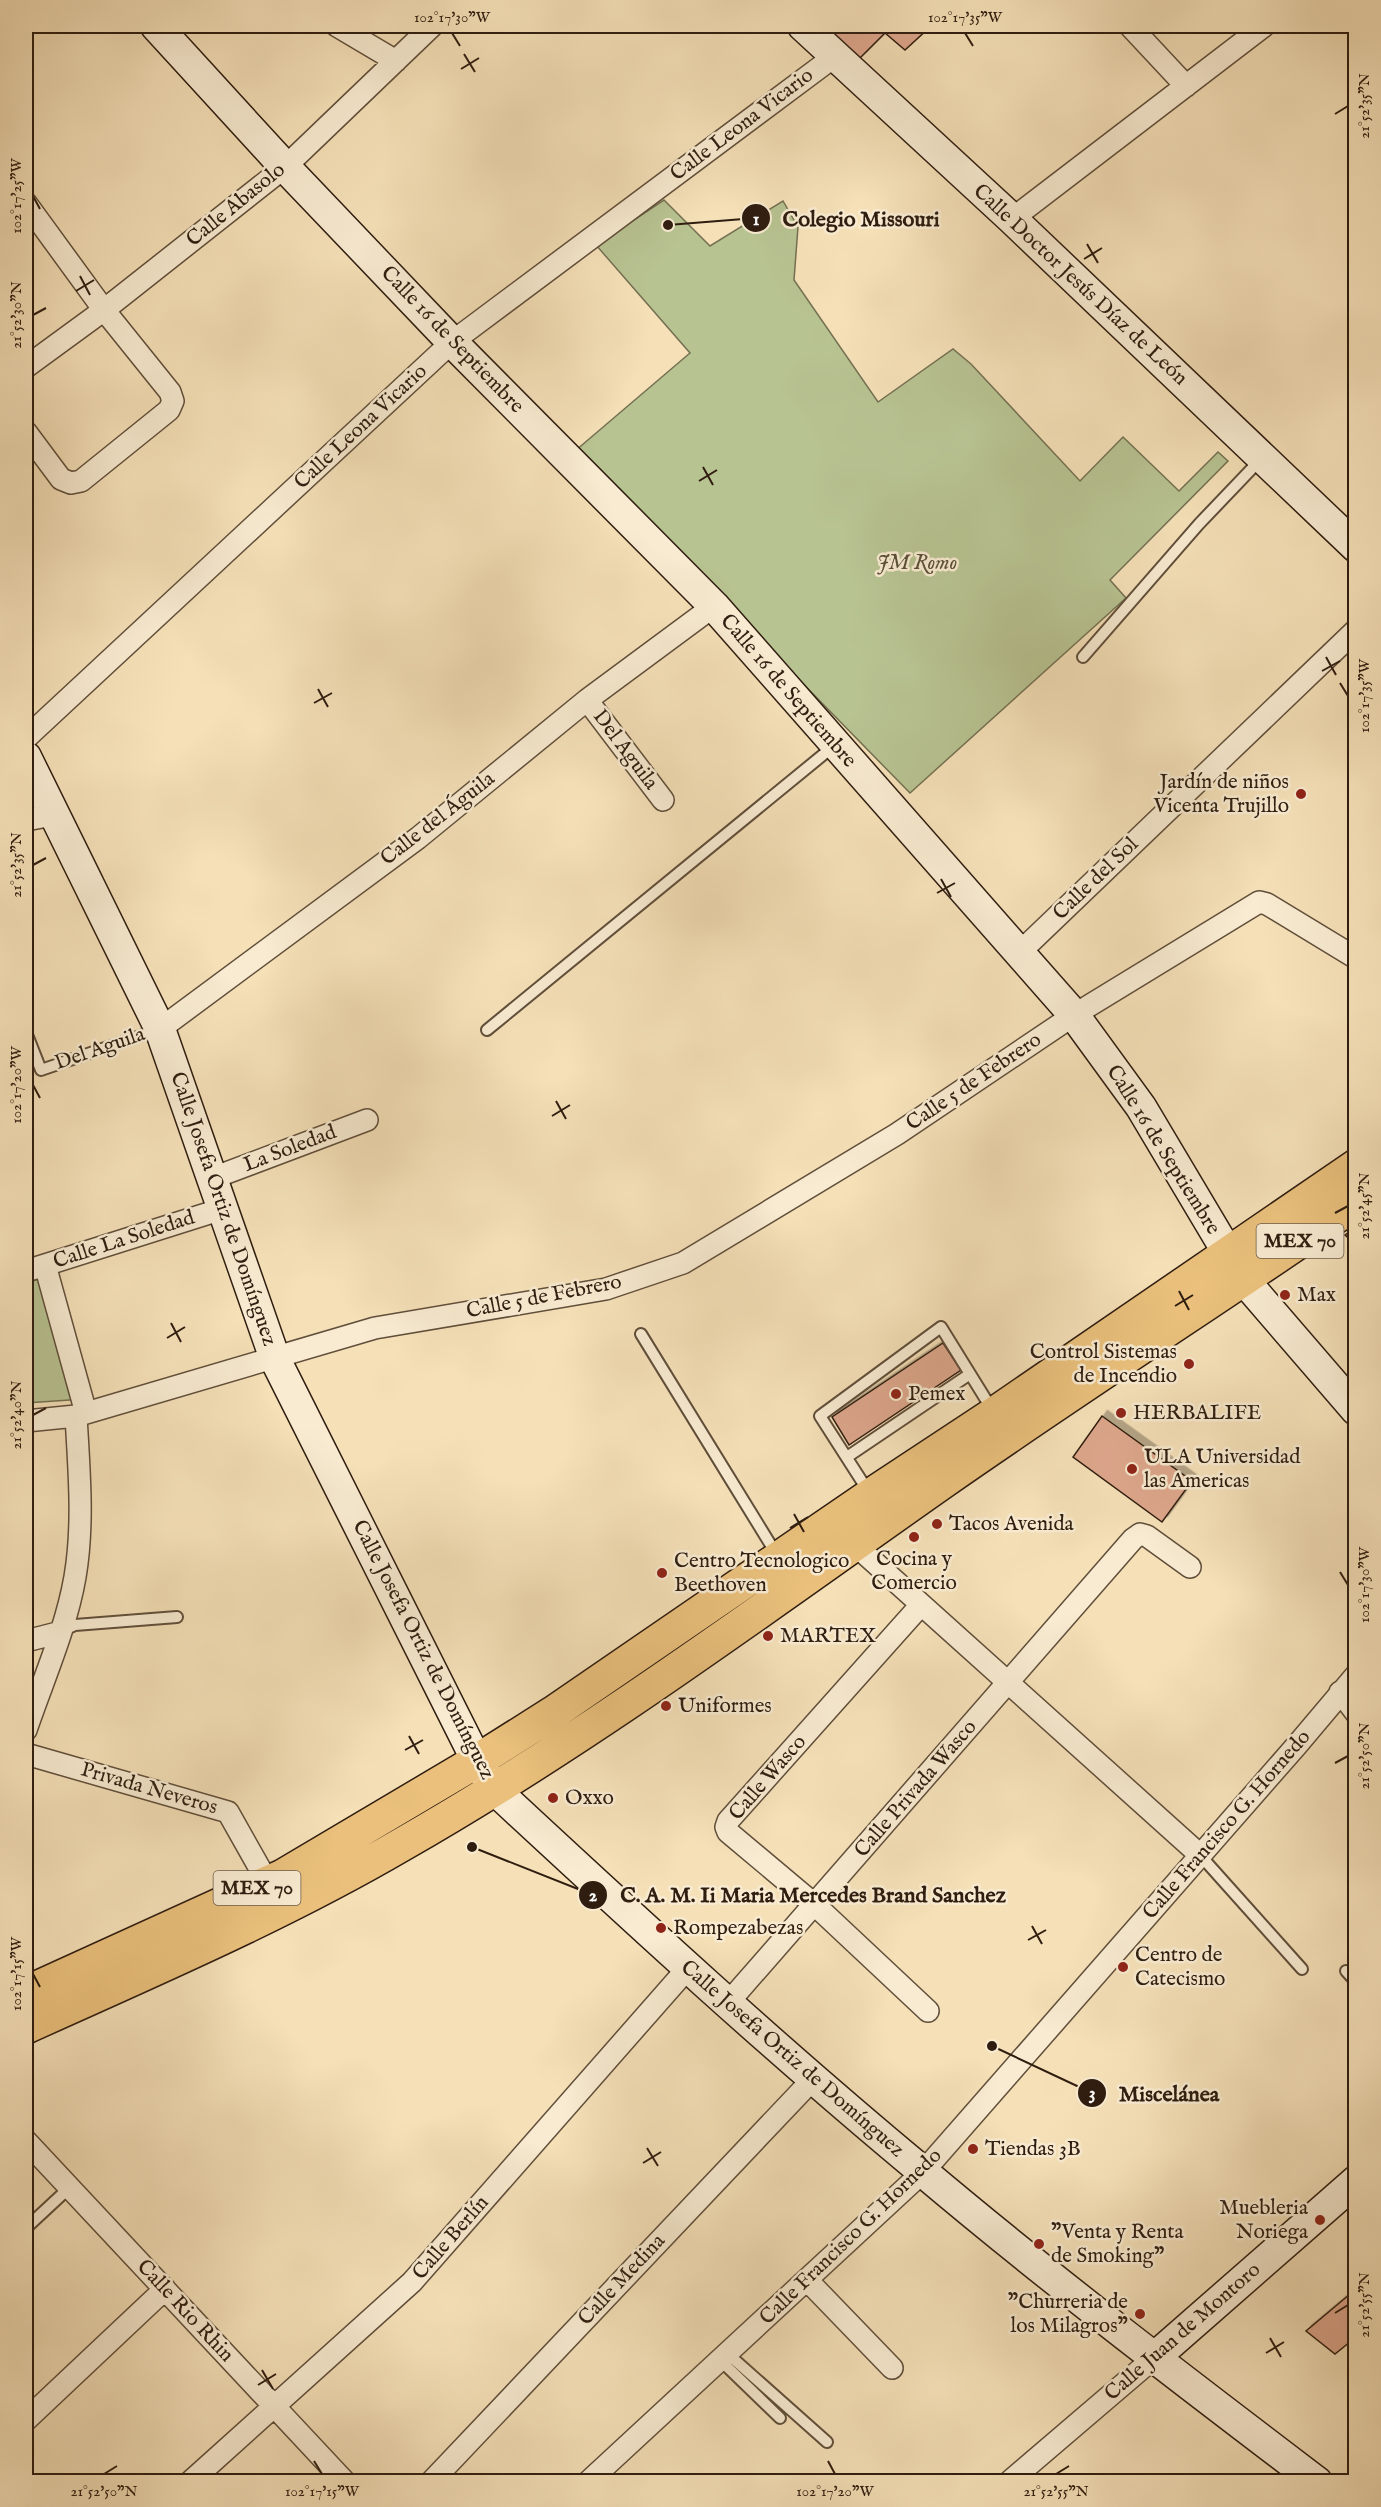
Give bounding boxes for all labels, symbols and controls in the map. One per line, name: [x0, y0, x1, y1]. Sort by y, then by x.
text: 102°17'30"W: [414, 8, 491, 27]
text: 102°17'35"W: [928, 8, 1003, 27]
street label: Calle Leona Vicario: [665, 62, 819, 188]
text: 21°52'35"N: [1355, 73, 1374, 139]
street label: Calle Abasolo: [181, 157, 291, 253]
text: 102°17'25"W: [7, 158, 26, 234]
street label: Calle Doctor Jesús Díaz de León: [967, 178, 1193, 392]
callout: Colegio Missouri: [741, 198, 952, 238]
text: Colegio Missouri: [782, 206, 940, 234]
text: 1: [753, 209, 760, 232]
street label: Calle 16 de Septiembre: [374, 260, 530, 420]
text: 21°52'30"N: [7, 281, 26, 349]
street label: Calle Leona Vicario: [289, 358, 433, 496]
park label: JM Romo: [877, 550, 957, 577]
street label: Calle 16 de Septiembre: [714, 608, 862, 774]
text: 102°17'35"W: [1355, 658, 1374, 733]
street label: Del Aguila: [586, 704, 665, 796]
street label: Calle del Águila: [375, 765, 501, 872]
place label: Jardín de niños Vicenta Trujillo: [1152, 769, 1289, 820]
marker: Jardín de niños Vicenta Trujillo: [1294, 787, 1308, 801]
street label: Calle del Sol: [1048, 831, 1145, 926]
text: 21°52'35"N: [7, 832, 26, 898]
street label: Del Aguila: [51, 1021, 150, 1077]
street label: Calle 5 de Febrero: [901, 1027, 1047, 1137]
text: 102°17'20"W: [7, 1046, 26, 1124]
street label: Calle 16 de Septiembre: [1100, 1060, 1226, 1240]
street label: Calle Josefa Ortiz de Domínguez: [163, 1069, 283, 1350]
street label: La Soledad: [240, 1119, 341, 1179]
text: 21°52'45"N: [1355, 1172, 1374, 1240]
street label: Calle La Soledad: [50, 1204, 199, 1276]
road number: MEX 70: [1256, 1224, 1344, 1258]
street label: Calle 5 de Febrero: [464, 1269, 624, 1325]
place label: Max: [1297, 1282, 1336, 1309]
marker: Max: [1278, 1288, 1292, 1302]
place label: Control Sistemas de Incendio: [1030, 1339, 1177, 1390]
marker: Control Sistemas de Incendio: [1182, 1357, 1196, 1371]
text: 21°52'40"N: [7, 1380, 26, 1450]
place label: Pemex: [908, 1381, 966, 1408]
marker: Pemex: [889, 1387, 903, 1401]
place label: HERBALIFE: [1133, 1400, 1261, 1427]
marker: HERBALIFE: [1114, 1406, 1128, 1420]
place label: ULA Universidad las Americas: [1144, 1444, 1301, 1495]
marker: ULA Universidad las Americas: [1125, 1462, 1139, 1476]
place label: Tacos Avenida: [949, 1511, 1075, 1538]
street label: Calle Josefa Ortiz de Domínguez: [346, 1516, 500, 1785]
marker: Tacos Avenida: [930, 1517, 944, 1531]
marker: Cocina y Comercio: [907, 1530, 921, 1544]
place label: Cocina y Comercio: [871, 1546, 957, 1597]
text: 102°17'30"W: [1355, 1546, 1374, 1623]
place label: Centro Tecnologico Beethoven: [674, 1548, 849, 1599]
marker: Centro Tecnologico Beethoven: [655, 1566, 669, 1580]
place label: MARTEX: [780, 1623, 876, 1650]
marker: MARTEX: [761, 1629, 775, 1643]
place label: Uniformes: [678, 1693, 772, 1720]
marker: Uniformes: [659, 1699, 673, 1713]
street label: Calle Privada Wasco: [849, 1715, 983, 1863]
text: 21°52'50"N: [1355, 1722, 1374, 1790]
street label: Calle Francisco G. Hornedo: [1137, 1724, 1317, 1926]
street label: Calle Wasco: [723, 1729, 813, 1827]
street label: Privada Neveros: [77, 1757, 221, 1821]
place label: Oxxo: [565, 1785, 614, 1812]
marker: Oxxo: [546, 1791, 560, 1805]
road number: MEX 70: [214, 1871, 300, 1905]
callout: C. A. M. Ii Maria Mercedes Brand Sanchez: [578, 1875, 1017, 1915]
text: C. A. M. Ii Maria Mercedes Brand Sanchez: [620, 1882, 1007, 1910]
text: 2: [589, 1885, 598, 1908]
place label: Rompezabezas: [673, 1915, 803, 1942]
marker: Rompezabezas: [654, 1921, 668, 1935]
text: 102°17'15"W: [7, 1936, 26, 2011]
place label: Centro de Catecismo: [1135, 1942, 1225, 1993]
street label: Calle Josefa Ortiz de Domínguez: [675, 1954, 910, 2164]
marker: Centro de Catecismo: [1116, 1960, 1130, 1974]
callout: Miscelánea: [1077, 2073, 1231, 2113]
text: Miscelánea: [1119, 2081, 1220, 2109]
text: 3: [1089, 2083, 1095, 2106]
place label: Tiendas 3B: [985, 2136, 1081, 2163]
marker: Tiendas 3B: [966, 2142, 980, 2156]
street label: Calle Francisco G. Hornedo: [754, 2143, 948, 2331]
street label: Calle Berlín: [407, 2190, 495, 2286]
place label: Muebleria Noriega: [1219, 2195, 1309, 2246]
marker: Muebleria Noriega: [1313, 2213, 1327, 2227]
place label: "Venta y Renta de Smoking": [1051, 2219, 1185, 2270]
street label: Calle Medina: [573, 2228, 672, 2332]
marker: "Venta y Renta de Smoking": [1032, 2237, 1046, 2251]
street label: Calle Rio Rhin: [131, 2254, 239, 2368]
street label: Calle Juan de Montoro: [1099, 2257, 1267, 2407]
text: 21°52'55"N: [1355, 2272, 1374, 2338]
place label: "Churreria de los Milagros": [1008, 2289, 1128, 2340]
marker: "Churreria de los Milagros": [1133, 2307, 1147, 2321]
text: 21°52'50"N: [70, 2482, 138, 2501]
text: 102°17'15"W: [285, 2482, 360, 2501]
text: 102°17'20"W: [796, 2482, 874, 2501]
text: 21°52'55"N: [1023, 2482, 1089, 2501]

